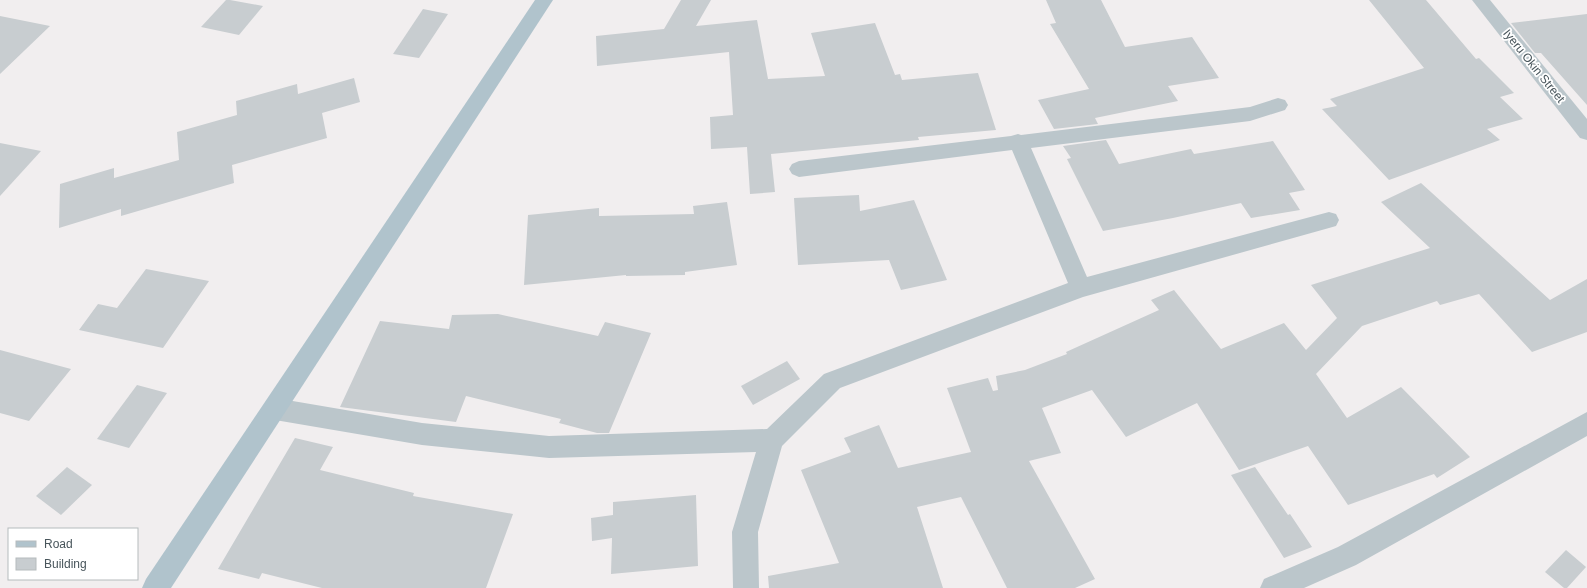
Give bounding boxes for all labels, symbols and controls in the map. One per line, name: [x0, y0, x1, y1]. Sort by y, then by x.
street label: Iyeru Okin Street: [1500, 27, 1568, 106]
legend: [8, 528, 138, 580]
text: Road: [44, 537, 73, 551]
text: Building: [44, 557, 87, 571]

